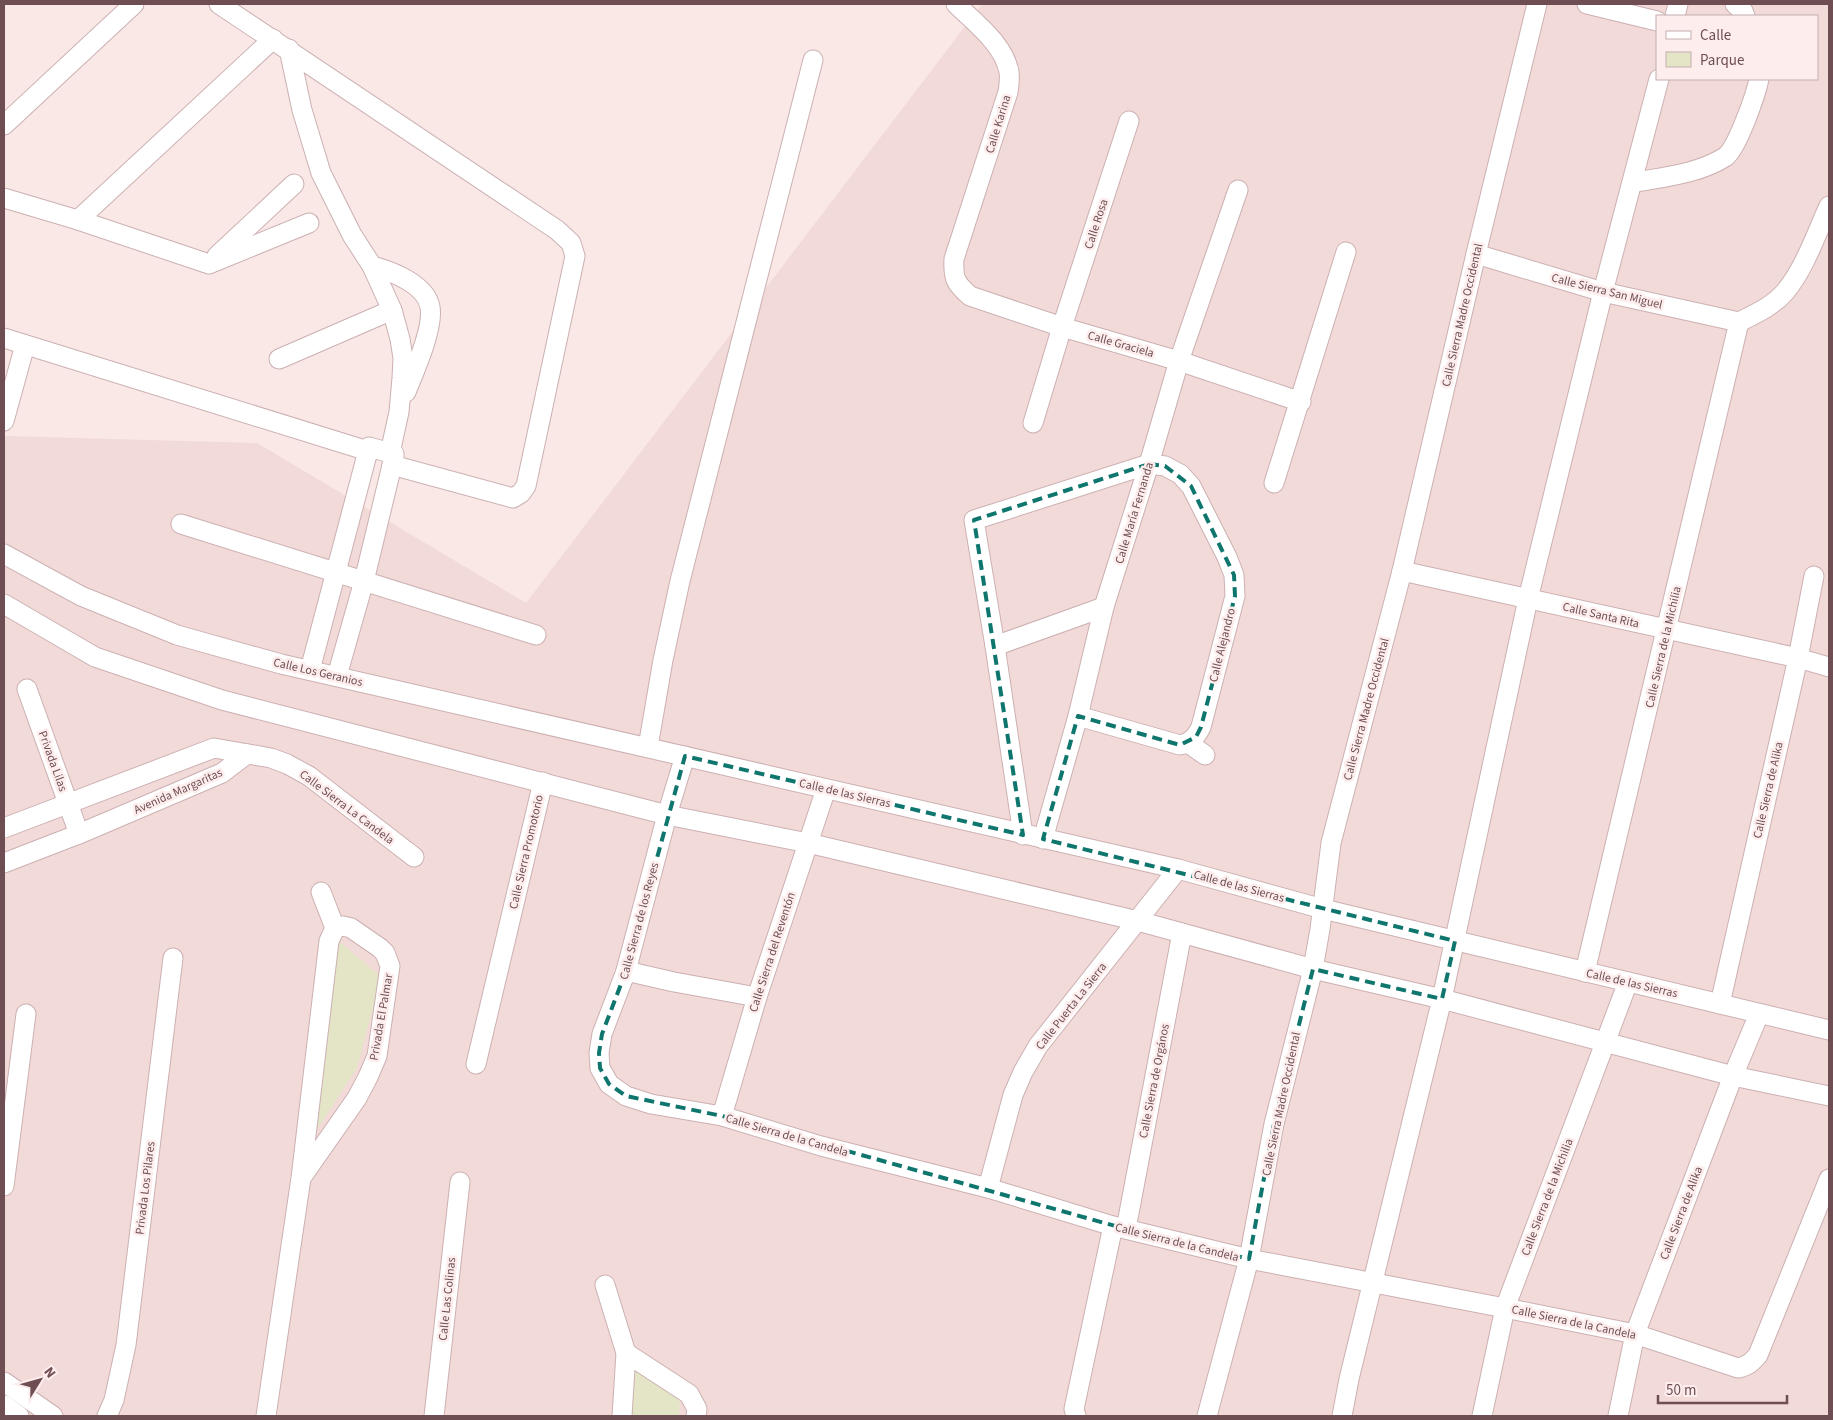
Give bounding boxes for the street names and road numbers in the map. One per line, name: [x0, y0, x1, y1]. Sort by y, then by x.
street label: Calle Karina: [982, 93, 1015, 155]
street label: Calle Rosa: [1080, 197, 1113, 251]
street label: Calle Sierra Madre Occidental: [1438, 242, 1487, 388]
street label: Calle Sierra San Miguel: [1550, 269, 1664, 314]
street label: Calle Graciela: [1086, 327, 1156, 362]
street label: Calle María Fernanda: [1111, 460, 1158, 566]
street label: Calle Sierra de la Michilia: [1641, 585, 1686, 710]
street label: Calle Santa Rita: [1561, 598, 1641, 633]
street label: Calle Alejandro: [1205, 606, 1240, 684]
street label: Calle Sierra Madre Occidental: [1339, 636, 1394, 782]
street label: Calle Los Geranios: [272, 654, 364, 691]
street label: Privada Lilas: [34, 728, 71, 794]
street label: Calle Sierra de Alika: [1749, 740, 1788, 840]
street label: Avenida Margaritas: [131, 764, 225, 819]
street label: Calle Sierra La Candela: [296, 766, 398, 849]
street label: Calle de las Sierras: [797, 775, 892, 812]
street label: Calle Sierra Promotorio: [505, 793, 548, 911]
street label: Calle Sierra de los Reyes: [616, 861, 663, 981]
street label: Calle de las Sierras: [1192, 866, 1286, 907]
street label: Calle Sierra del Reventón: [745, 890, 800, 1014]
street label: Calle Puerta La Sierra: [1032, 959, 1111, 1054]
street label: Calle de las Sierras: [1584, 965, 1679, 1002]
street label: Privada El Palmar: [366, 972, 398, 1062]
street label: Calle Sierra de Orgános: [1135, 1022, 1174, 1140]
street label: Calle Sierra Madre Occidental: [1258, 1031, 1305, 1178]
street label: Calle Sierra de la Candela: [724, 1110, 850, 1161]
street label: Calle Sierra de la Michilia: [1517, 1136, 1578, 1258]
street label: Privada Los Pilares: [131, 1140, 160, 1236]
street label: Calle Sierra de Alika: [1656, 1164, 1707, 1262]
street label: Calle Sierra de la Candela: [1113, 1219, 1240, 1266]
street label: Calle Las Colinas: [435, 1257, 460, 1342]
street label: Calle Sierra de la Candela: [1510, 1301, 1638, 1344]

